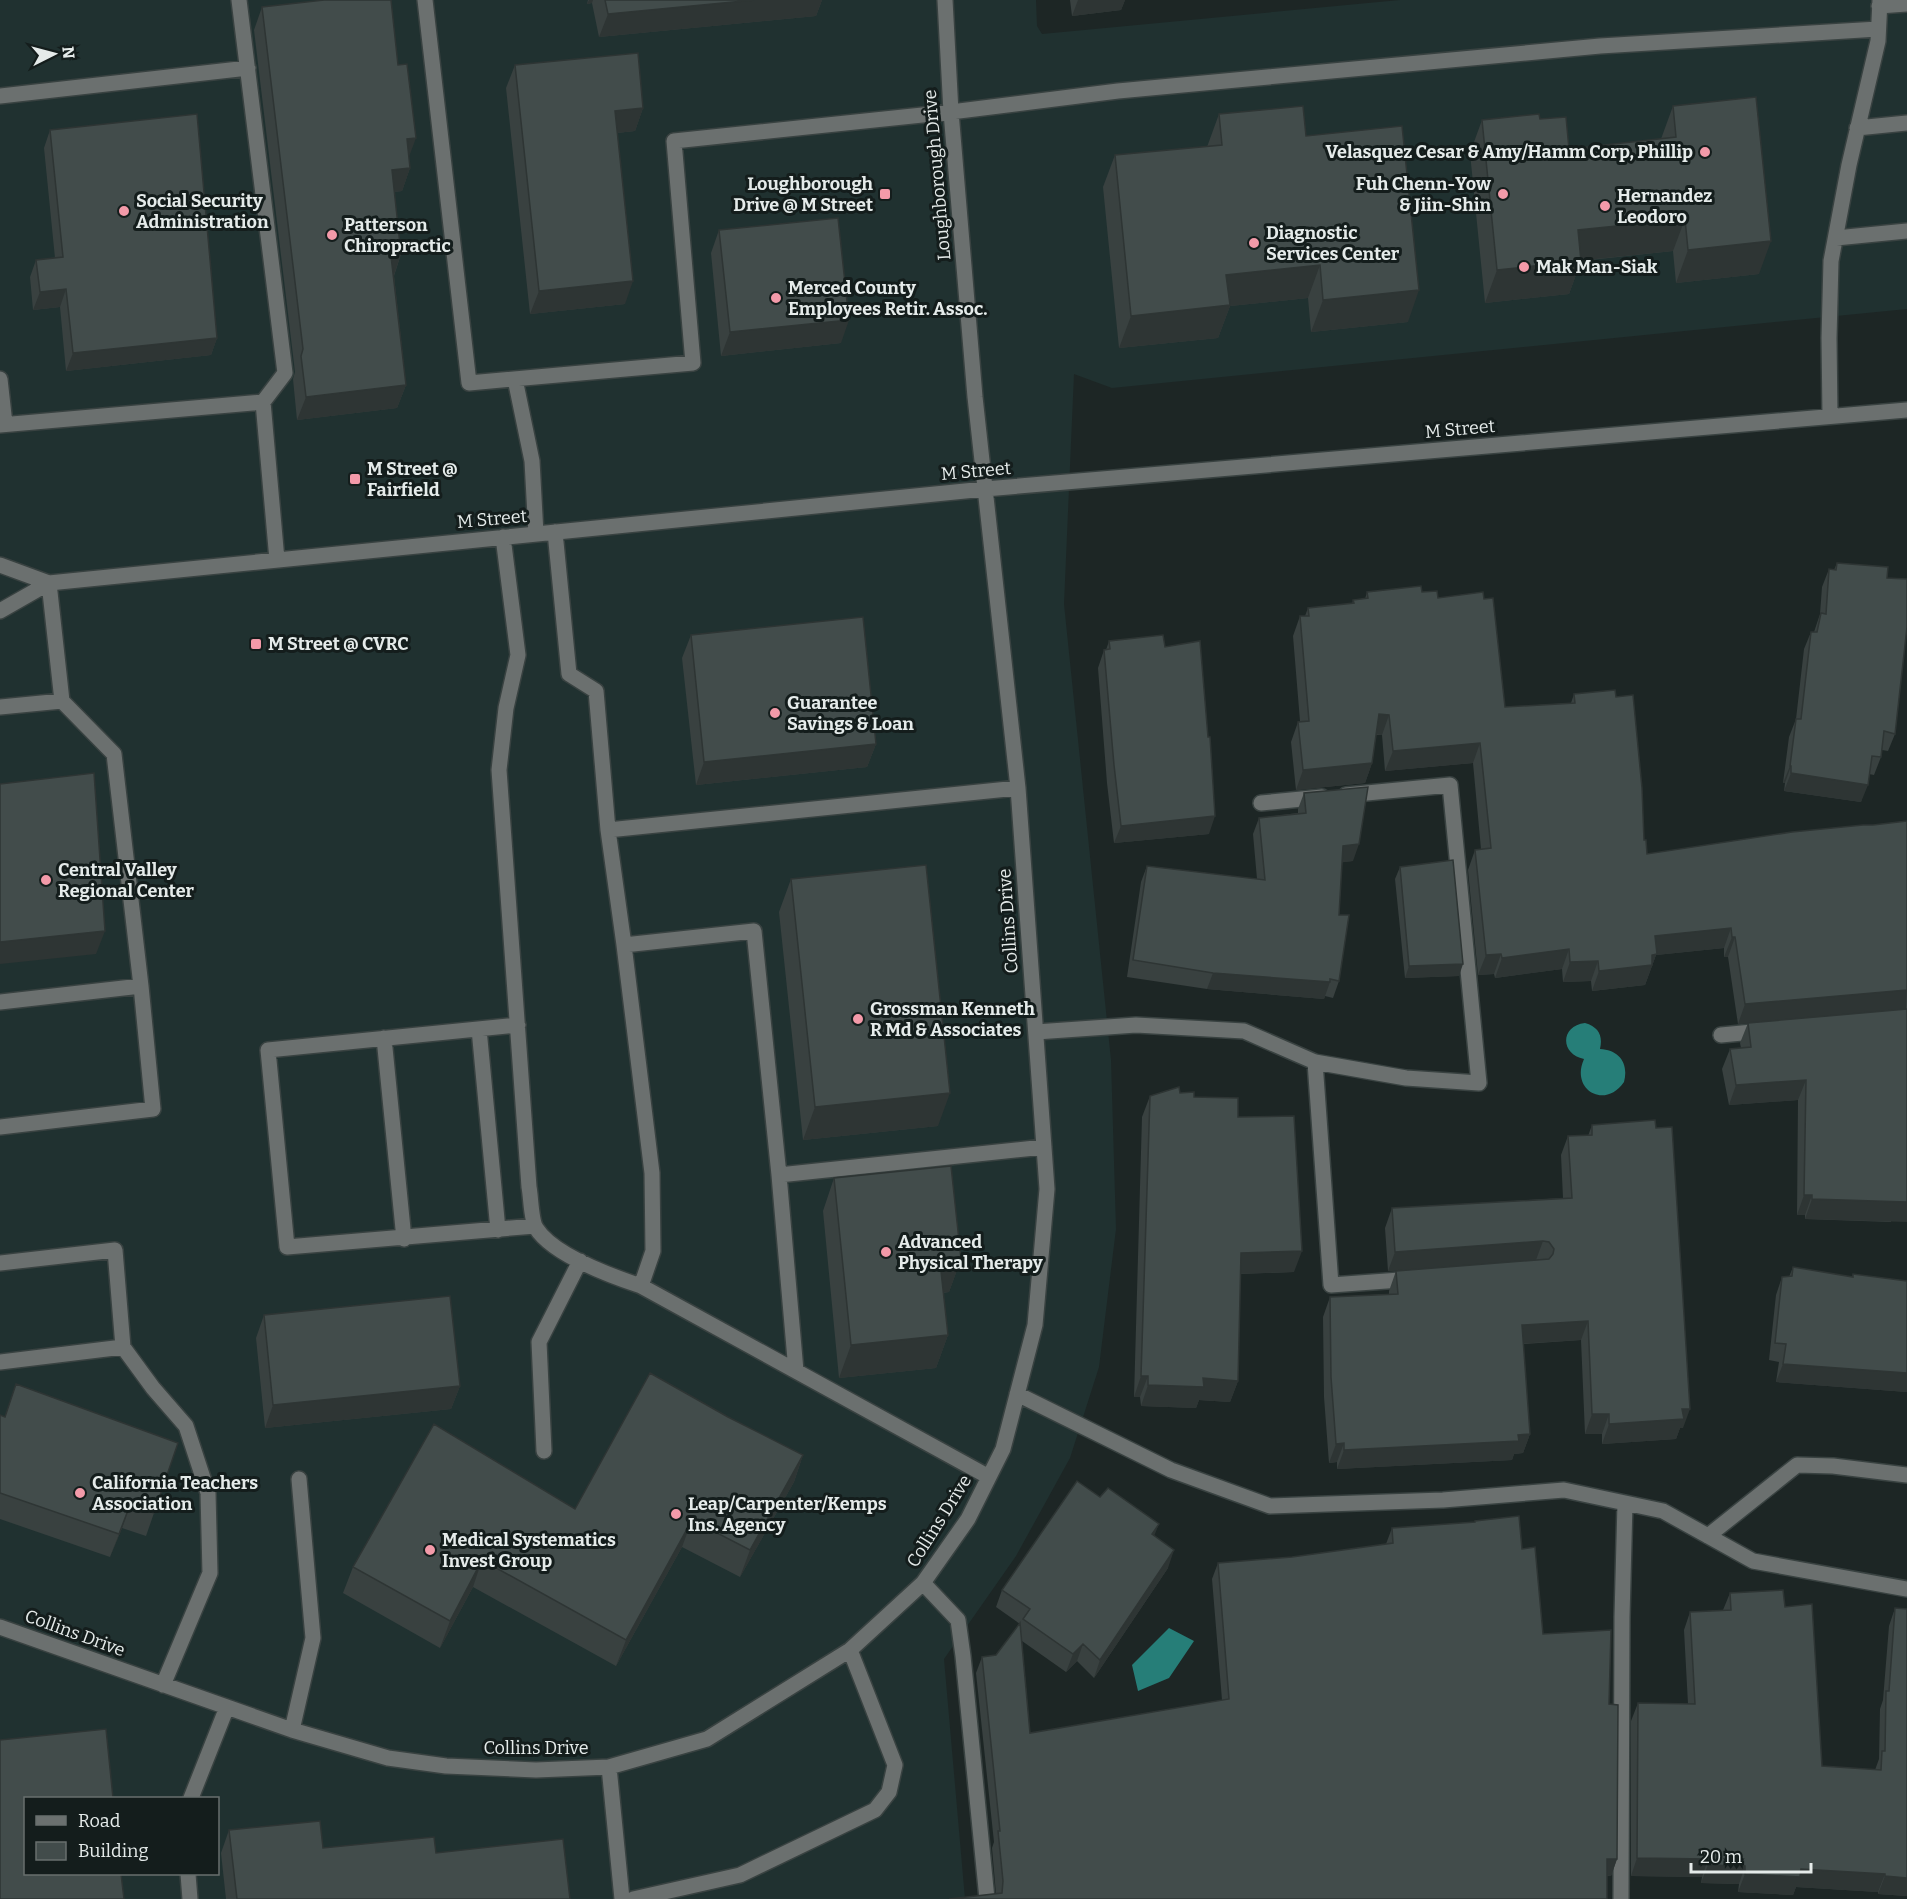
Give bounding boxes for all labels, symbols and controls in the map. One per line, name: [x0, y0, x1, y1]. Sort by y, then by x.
north arrow: [24, 24, 84, 84]
text: N: [58, 45, 79, 60]
street label: Loughborough Drive: [919, 89, 955, 261]
place label: Velasquez Cesar & Amy/Hamm Corp, Phillip: [1326, 141, 1693, 163]
marker: Velasquez Cesar & Amy/Hamm Corp, Phillip: [1698, 145, 1712, 159]
place label: Loughborough Drive @ M Street: [733, 173, 874, 216]
place label: Fuh Chenn-Yow & Jiin-Shin: [1356, 173, 1492, 216]
place label: Hernandez Leodoro: [1617, 185, 1712, 228]
marker: Loughborough Drive @ M Street: [878, 187, 892, 201]
marker: Fuh Chenn-Yow & Jiin-Shin: [1496, 187, 1510, 201]
place label: Social Security Administration: [136, 190, 269, 233]
marker: Hernandez Leodoro: [1598, 199, 1612, 213]
marker: Social Security Administration: [117, 204, 131, 218]
place label: Patterson Chiropractic: [344, 214, 451, 257]
place label: Diagnostic Services Center: [1266, 222, 1400, 265]
marker: Patterson Chiropractic: [325, 228, 339, 242]
marker: Diagnostic Services Center: [1247, 236, 1261, 250]
place label: Mak Man-Siak: [1536, 256, 1658, 278]
marker: Mak Man-Siak: [1517, 260, 1531, 274]
place label: Merced County Employees Retir. Assoc.: [788, 277, 987, 320]
marker: Merced County Employees Retir. Assoc.: [769, 291, 783, 305]
street label: M Street: [1424, 415, 1497, 443]
street label: M Street: [940, 457, 1013, 485]
place label: M Street @ Fairfield: [367, 458, 458, 501]
marker: M Street @ Fairfield: [348, 472, 362, 486]
street label: M Street: [456, 505, 529, 533]
place label: M Street @ CVRC: [268, 633, 409, 655]
marker: M Street @ CVRC: [249, 637, 263, 651]
place label: Guarantee Savings & Loan: [787, 692, 914, 735]
marker: Guarantee Savings & Loan: [768, 706, 782, 720]
place label: Central Valley Regional Center: [58, 859, 195, 902]
street label: Collins Drive: [993, 868, 1023, 974]
marker: Central Valley Regional Center: [39, 873, 53, 887]
place label: Grossman Kenneth R Md & Associates: [870, 998, 1036, 1041]
marker: Grossman Kenneth R Md & Associates: [851, 1012, 865, 1026]
place label: Advanced Physical Therapy: [898, 1231, 1044, 1274]
marker: Advanced Physical Therapy: [879, 1245, 893, 1259]
street label: Collins Drive: [902, 1471, 976, 1571]
place label: California Teachers Association: [92, 1472, 258, 1515]
marker: California Teachers Association: [73, 1486, 87, 1500]
place label: Leap/Carpenter/Kemps Ins. Agency: [688, 1493, 887, 1536]
marker: Leap/Carpenter/Kemps Ins. Agency: [669, 1507, 683, 1521]
place label: Medical Systematics Invest Group: [442, 1529, 616, 1572]
marker: Medical Systematics Invest Group: [423, 1543, 437, 1557]
street label: Collins Drive: [22, 1605, 128, 1661]
street label: Collins Drive: [483, 1737, 589, 1759]
legend: [24, 1797, 219, 1875]
text: Road: [78, 1810, 121, 1832]
scale bar: [1691, 1836, 1811, 1874]
text: Building: [78, 1840, 149, 1862]
text: 20 m: [1700, 1846, 1742, 1868]

